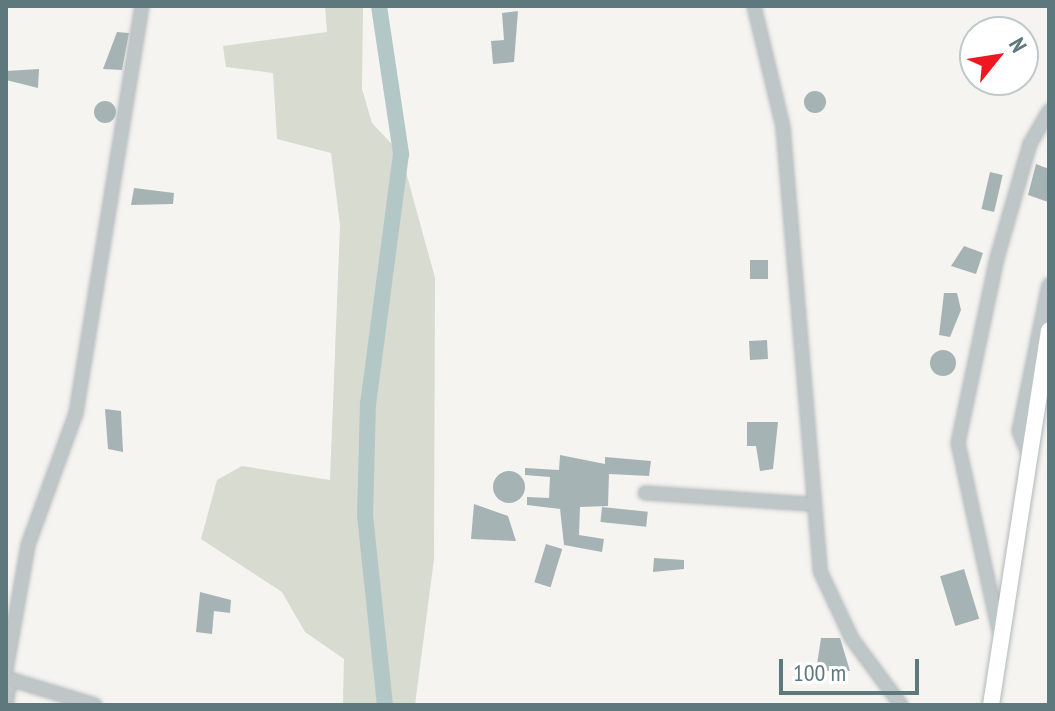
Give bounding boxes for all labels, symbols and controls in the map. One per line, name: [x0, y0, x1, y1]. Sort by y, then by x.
north arrow: [959, 16, 1039, 96]
text: N: [1003, 33, 1033, 57]
scale bar: [783, 643, 923, 693]
text: 100 m: [793, 657, 846, 688]

